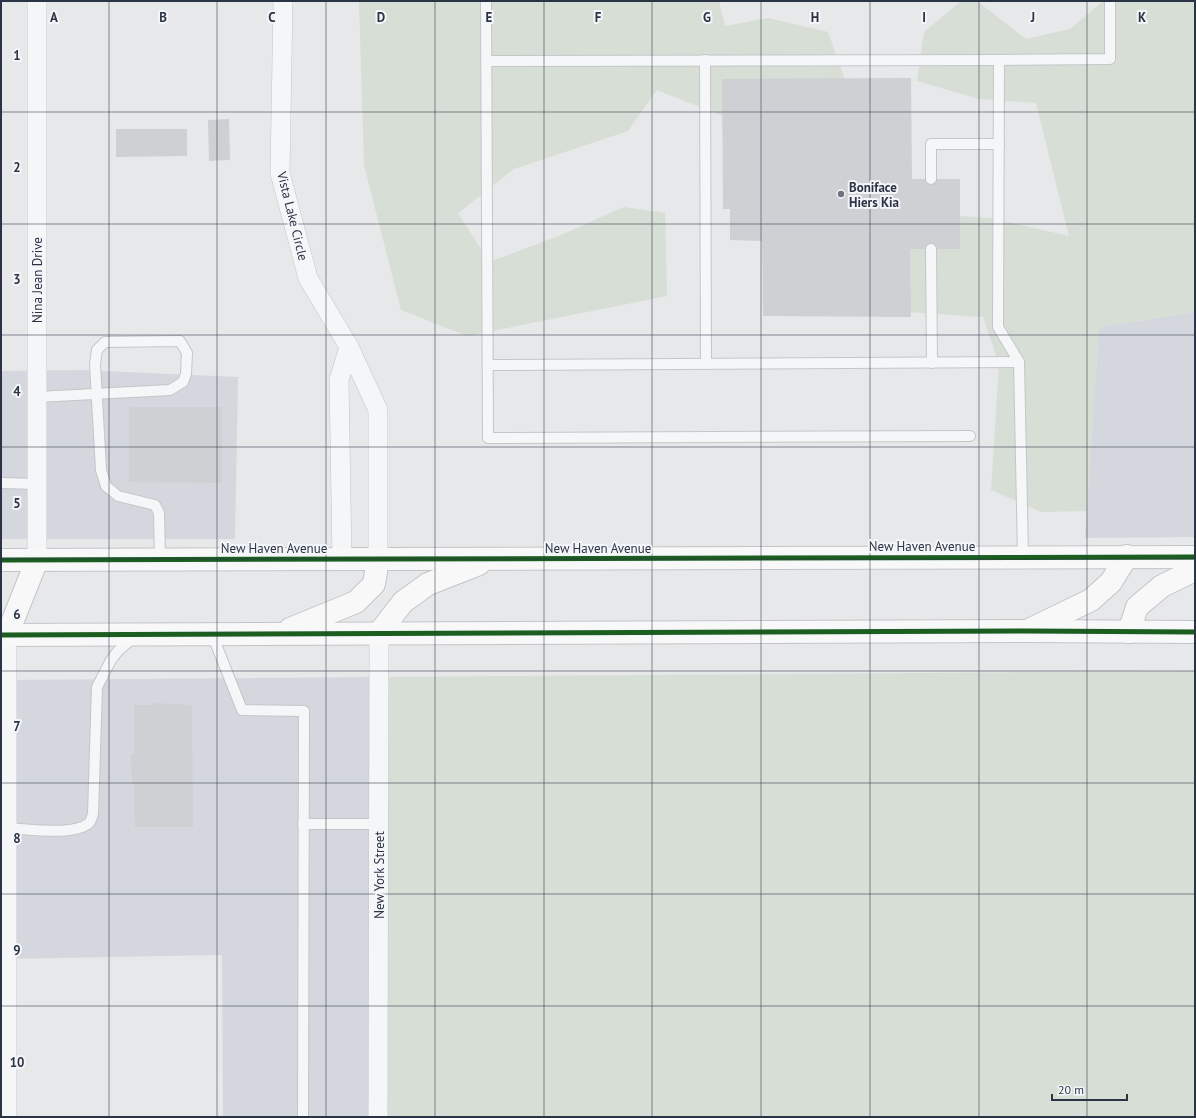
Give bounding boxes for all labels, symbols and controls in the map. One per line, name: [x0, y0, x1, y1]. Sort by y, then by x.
text: A: [50, 9, 58, 26]
text: B: [159, 9, 167, 26]
text: C: [268, 9, 276, 26]
text: D: [377, 9, 385, 26]
text: E: [486, 9, 493, 26]
text: F: [595, 9, 602, 26]
text: G: [703, 9, 711, 26]
text: H: [811, 9, 819, 26]
text: I: [922, 9, 926, 26]
text: J: [1030, 9, 1035, 26]
text: K: [1138, 9, 1146, 26]
text: 1: [13, 47, 21, 64]
text: 2: [13, 159, 21, 176]
street label: Vista Lake Circle: [273, 169, 312, 262]
place label: Boniface Hiers Kia: [849, 179, 899, 211]
marker: Boniface Hiers Kia: [836, 189, 846, 199]
street label: Nina Jean Drive: [29, 237, 46, 323]
text: 3: [13, 271, 21, 288]
text: 4: [13, 383, 21, 400]
text: 5: [13, 495, 21, 512]
street label: New Haven Avenue: [869, 538, 975, 555]
street label: New Haven Avenue: [221, 540, 327, 557]
street label: New Haven Avenue: [545, 540, 651, 557]
text: 6: [13, 606, 21, 623]
text: 7: [13, 718, 21, 735]
text: 8: [13, 830, 21, 847]
street label: New York Street: [371, 831, 388, 919]
text: 9: [13, 942, 21, 959]
text: 10: [10, 1054, 24, 1071]
scale bar: [1052, 1076, 1127, 1102]
text: 20 m: [1058, 1082, 1084, 1097]

